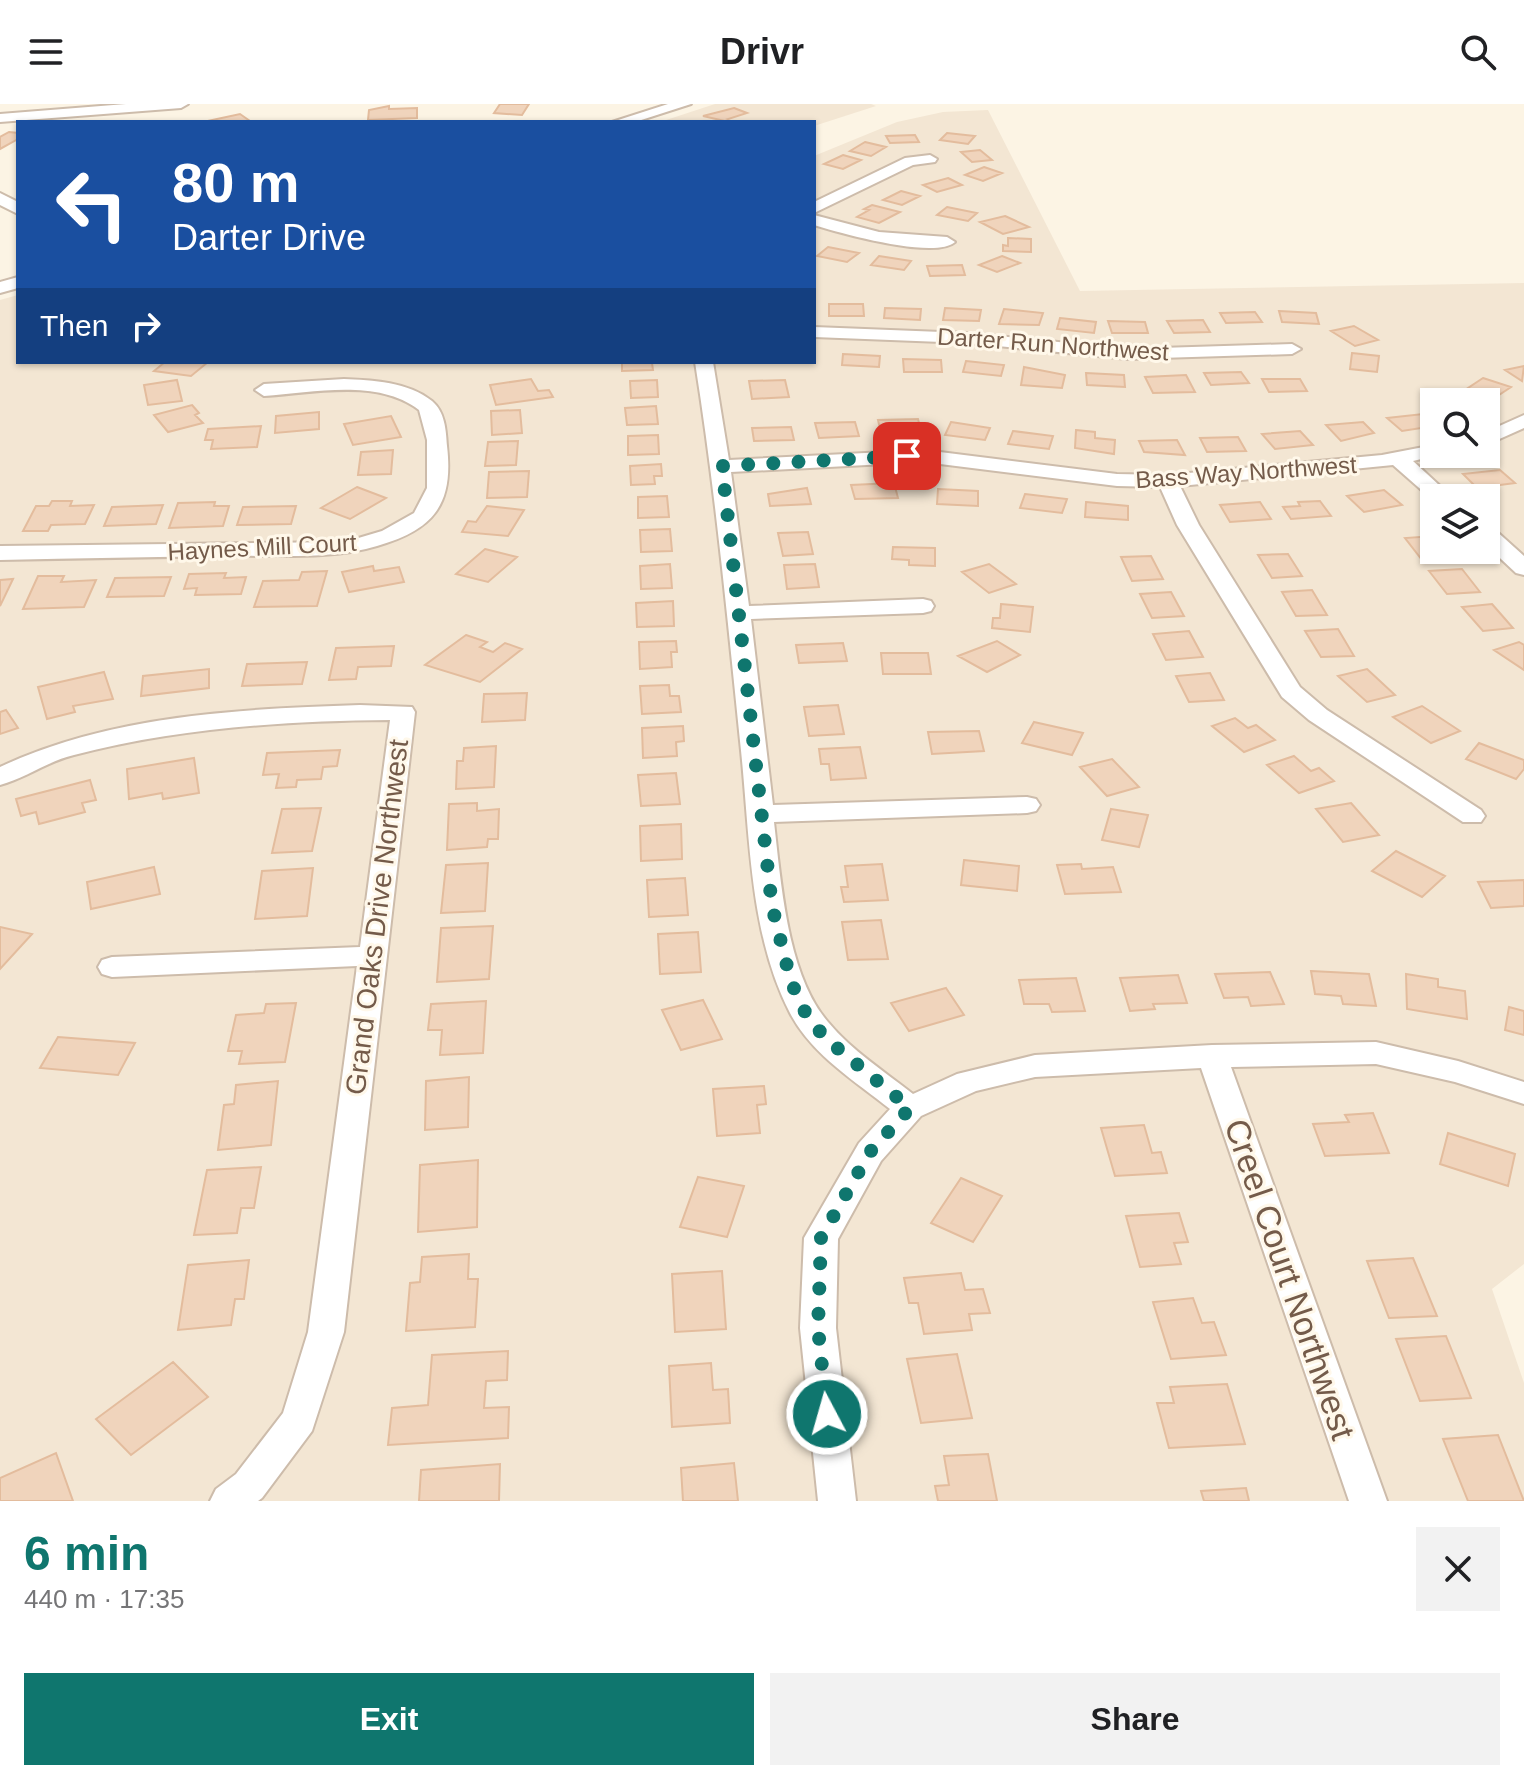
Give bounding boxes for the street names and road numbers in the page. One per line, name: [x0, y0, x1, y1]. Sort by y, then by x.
street label: Darter Run Northwest: [936, 322, 1170, 366]
street label: Bass Way Northwest: [1134, 451, 1358, 493]
street label: Haynes Mill Court: [167, 529, 358, 565]
street label: Grand Oaks Drive Northwest: [340, 737, 414, 1097]
street label: Creel Court Northwest: [1217, 1114, 1363, 1445]

